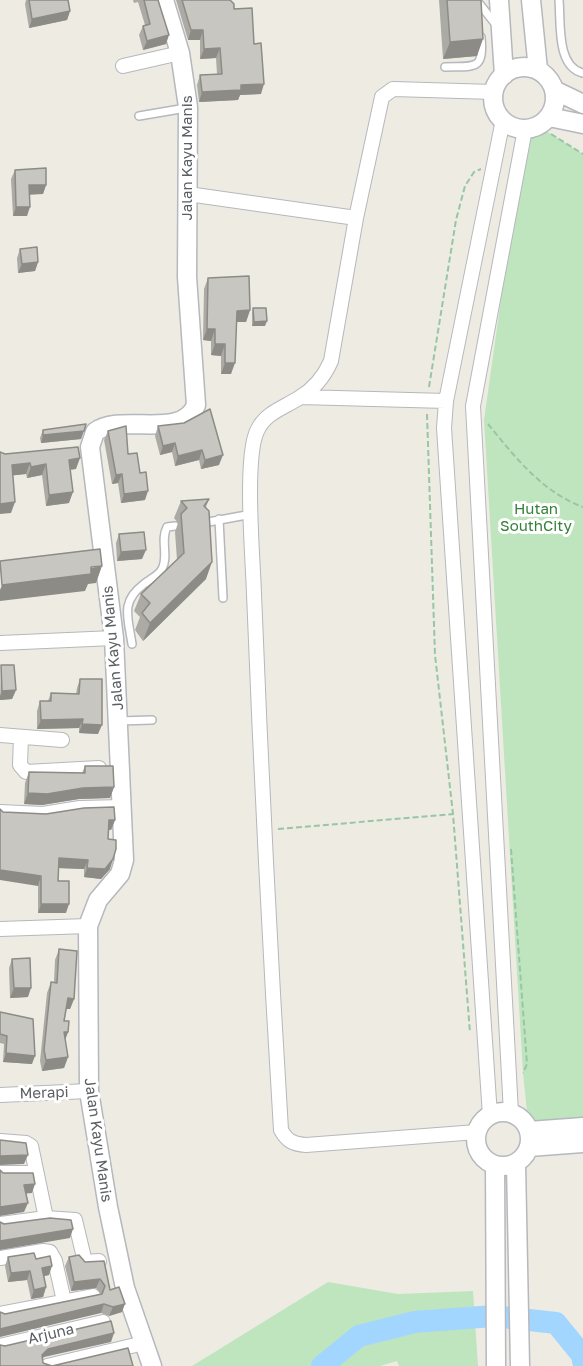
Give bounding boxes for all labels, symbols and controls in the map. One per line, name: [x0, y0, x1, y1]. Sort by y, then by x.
street label: Jalan Kayu Manis: [178, 95, 196, 221]
park label: Hutan SouthCity: [500, 500, 572, 535]
street label: Jalan Kayu Manis: [99, 585, 127, 711]
street label: Jalan Kayu Manis: [80, 1077, 116, 1203]
street label: Merapi: [19, 1083, 69, 1103]
street label: Arjuna: [26, 1320, 76, 1348]

